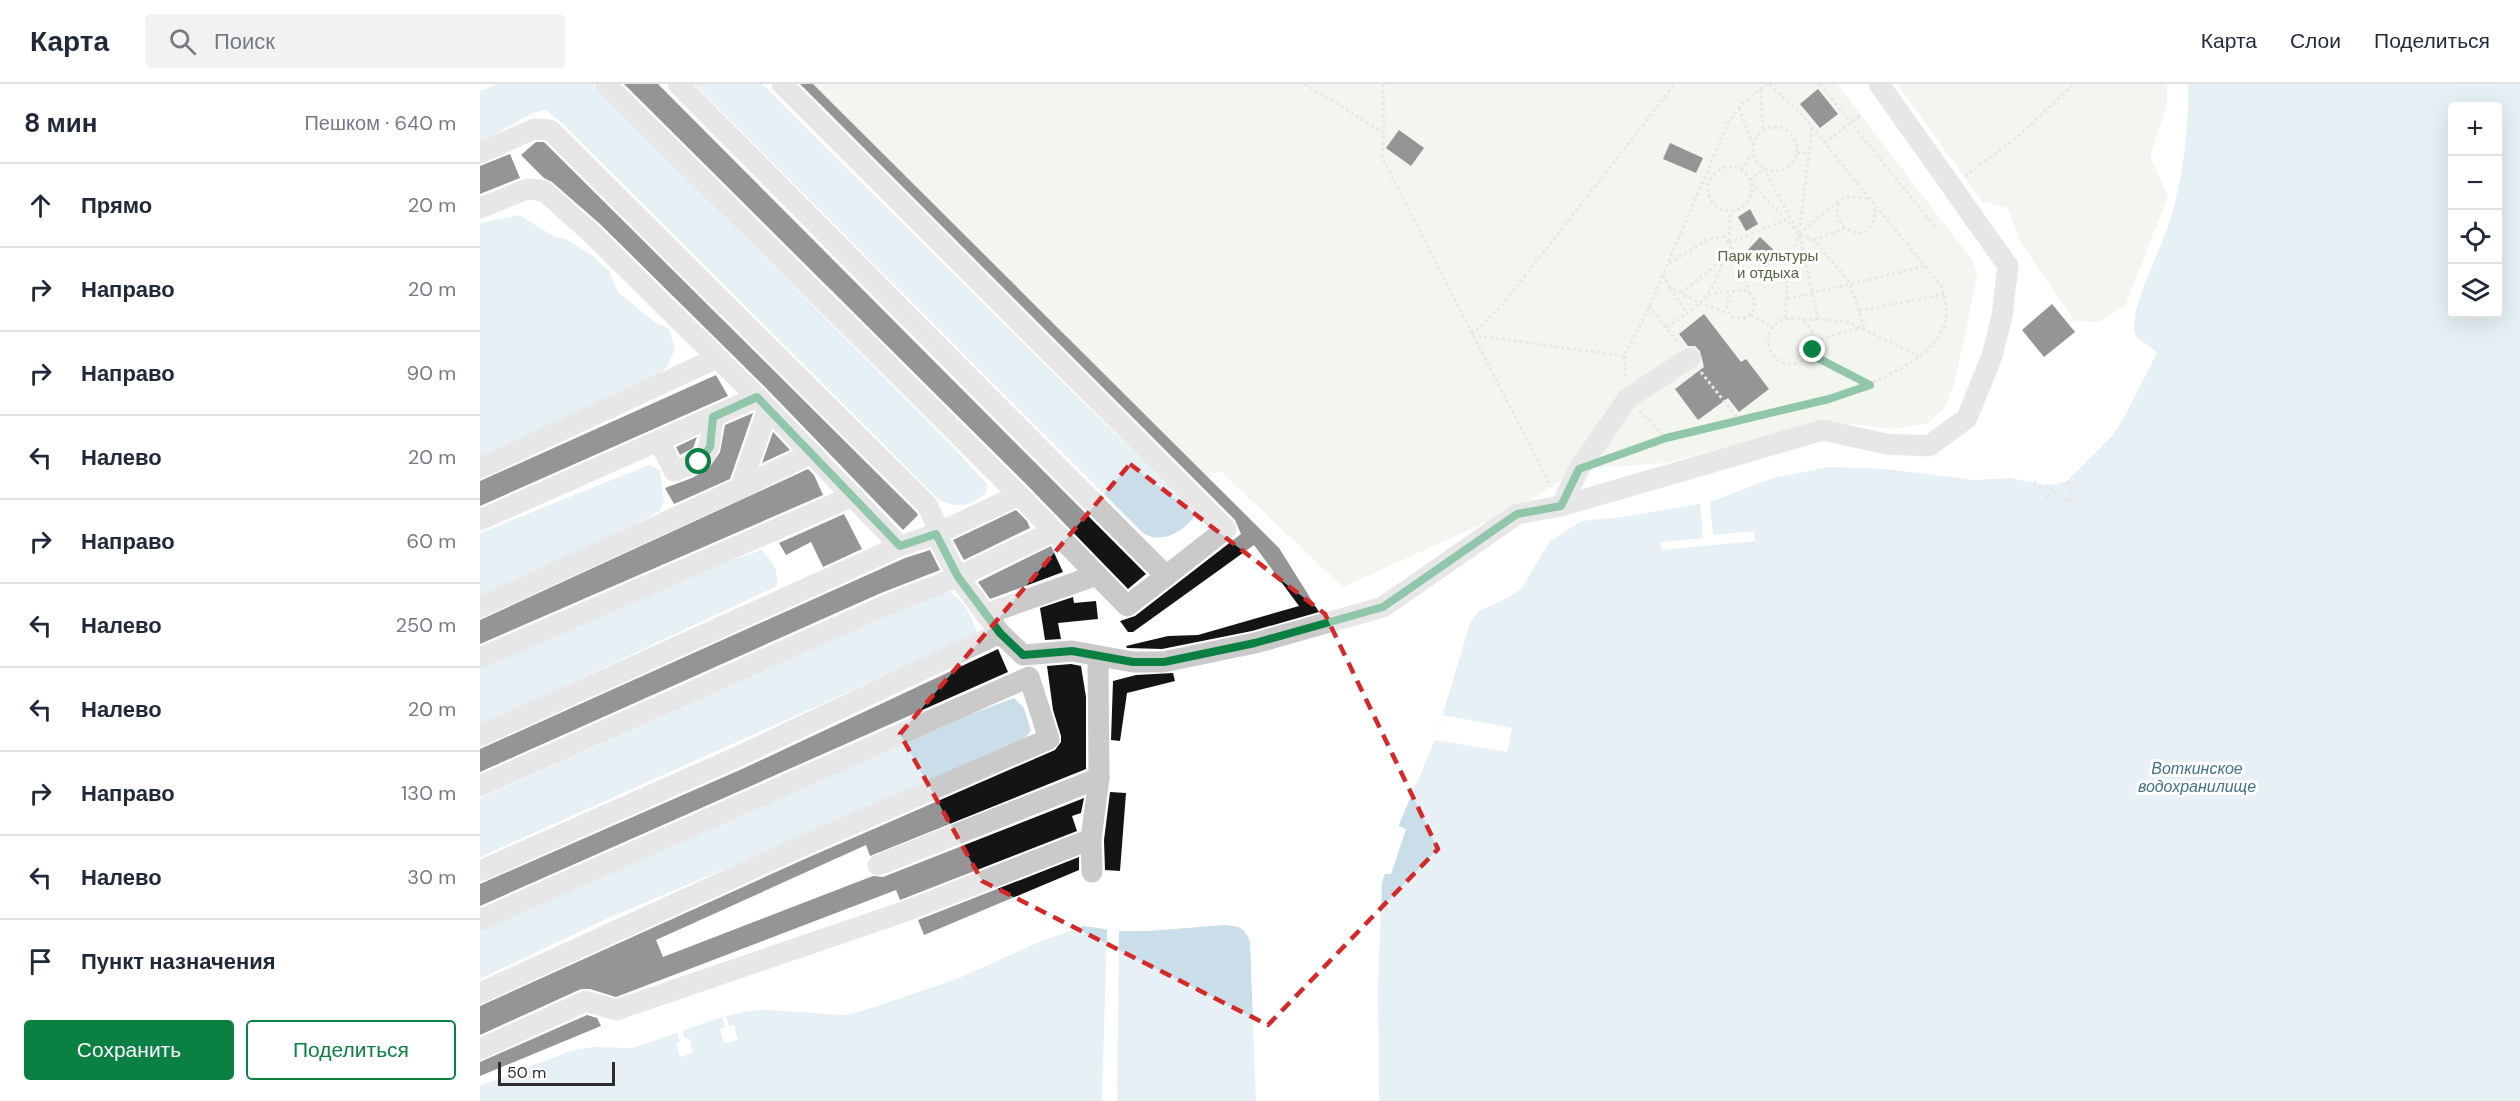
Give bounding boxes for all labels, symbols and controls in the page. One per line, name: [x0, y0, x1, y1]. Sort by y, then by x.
search box: [145, 14, 565, 68]
text: Карта: [30, 23, 109, 60]
icon: search: [166, 25, 199, 58]
text: Поиск: [214, 27, 275, 56]
text: Карта: [2201, 27, 2257, 55]
text: Слои: [2290, 27, 2341, 55]
text: Поделиться: [2374, 27, 2490, 55]
map controls: [2448, 102, 2502, 318]
button: +: [2448, 102, 2502, 156]
text: 8 мин: [24, 106, 98, 140]
text: Пешком · 640 m: [304, 110, 456, 136]
button: −: [2448, 156, 2502, 210]
icon: ahead: [24, 189, 57, 222]
text: Прямо: [81, 191, 152, 220]
text: 20 m: [408, 192, 456, 218]
button: locate: [2448, 210, 2502, 264]
park label: Парк культуры и отдыха: [1718, 246, 1818, 283]
button: layers: [2448, 264, 2502, 318]
icon: right: [24, 273, 57, 306]
text: Направо: [81, 275, 175, 304]
text: 20 m: [408, 276, 456, 302]
route end: [1799, 336, 1825, 362]
icon: right: [24, 357, 57, 390]
text: Направо: [81, 359, 175, 388]
text: 90 m: [407, 360, 456, 386]
icon: left: [24, 441, 57, 474]
text: Налево: [81, 443, 162, 472]
text: 20 m: [408, 444, 456, 470]
route start: [685, 448, 711, 474]
icon: right: [24, 525, 57, 558]
text: Направо: [81, 527, 175, 556]
text: 60 m: [407, 528, 456, 554]
icon: left: [24, 609, 57, 642]
text: Налево: [81, 611, 162, 640]
text: 250 m: [395, 612, 456, 638]
icon: left: [24, 693, 57, 726]
text: Налево: [81, 695, 162, 724]
text: 20 m: [408, 696, 456, 722]
water label: Воткинское водохранилище: [2138, 758, 2256, 797]
icon: right: [24, 777, 57, 810]
text: Направо: [81, 779, 175, 808]
text: 130 m: [401, 780, 456, 806]
icon: left: [24, 861, 57, 894]
text: Налево: [81, 863, 162, 892]
text: 30 m: [407, 864, 456, 890]
icon: arrive: [24, 945, 57, 978]
text: Пункт назначения: [81, 947, 276, 976]
button: Сохранить: [24, 1020, 234, 1080]
button: Поделиться: [246, 1020, 456, 1080]
scale bar: [498, 1059, 615, 1086]
text: 50 m: [507, 1062, 546, 1083]

